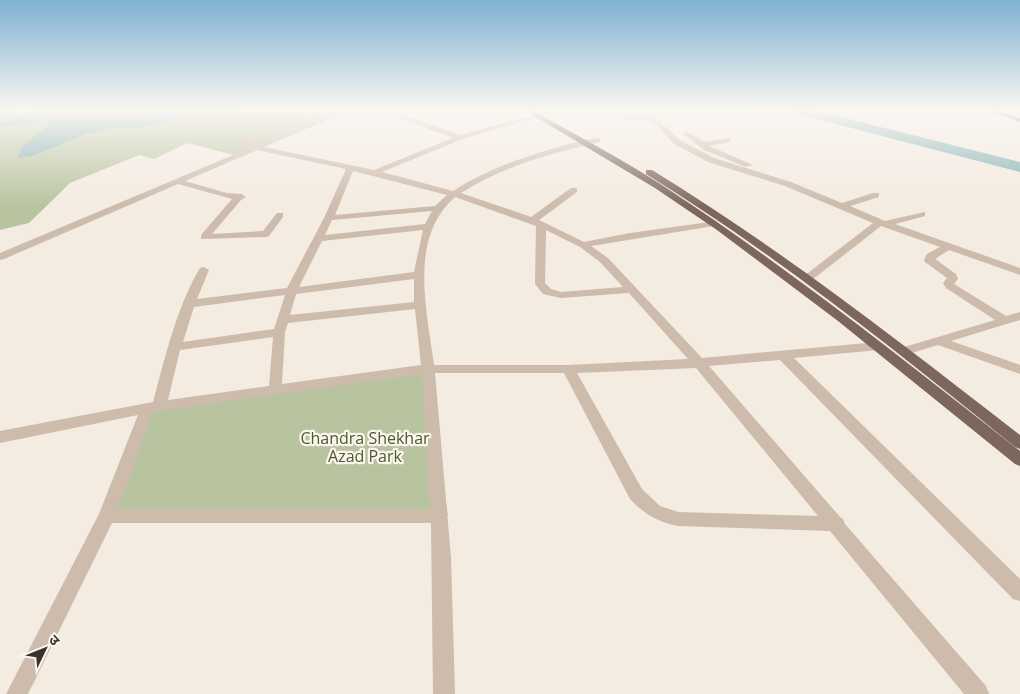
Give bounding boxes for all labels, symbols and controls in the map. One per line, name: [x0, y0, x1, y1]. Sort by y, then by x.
park label: Chandra Shekhar Azad Park: [300, 427, 430, 467]
north arrow: [20, 624, 70, 674]
text: उ: [45, 630, 65, 650]

